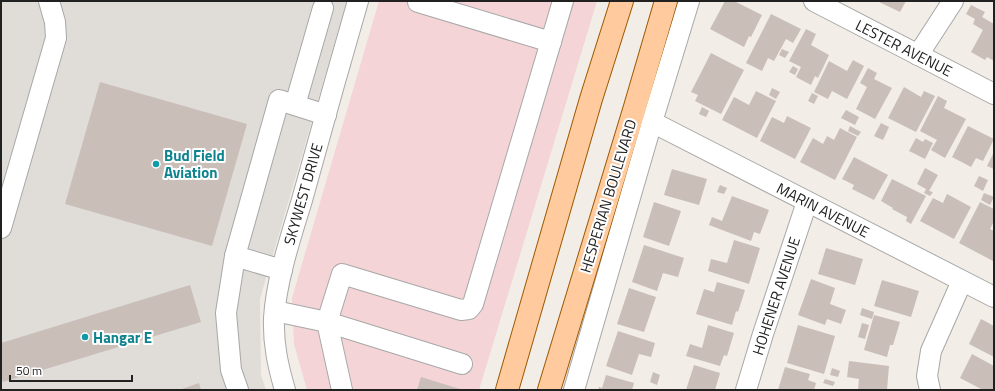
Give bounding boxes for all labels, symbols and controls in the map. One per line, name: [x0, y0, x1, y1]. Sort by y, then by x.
street label: LESTER AVENUE: [852, 14, 956, 82]
street label: HESPERIAN BOULEVARD: [574, 116, 642, 276]
street label: SKYWEST DRIVE: [277, 140, 329, 248]
place label: Bud Field Aviation: [164, 144, 225, 184]
marker: Bud Field Aviation: [151, 159, 161, 169]
street label: MARIN AVENUE: [773, 177, 873, 243]
street label: HOHENER AVENUE: [746, 234, 806, 358]
place label: Hangar E: [93, 326, 152, 349]
marker: Hangar E: [80, 332, 90, 342]
scale bar: [10, 357, 132, 383]
text: 50 m: [16, 361, 42, 380]

